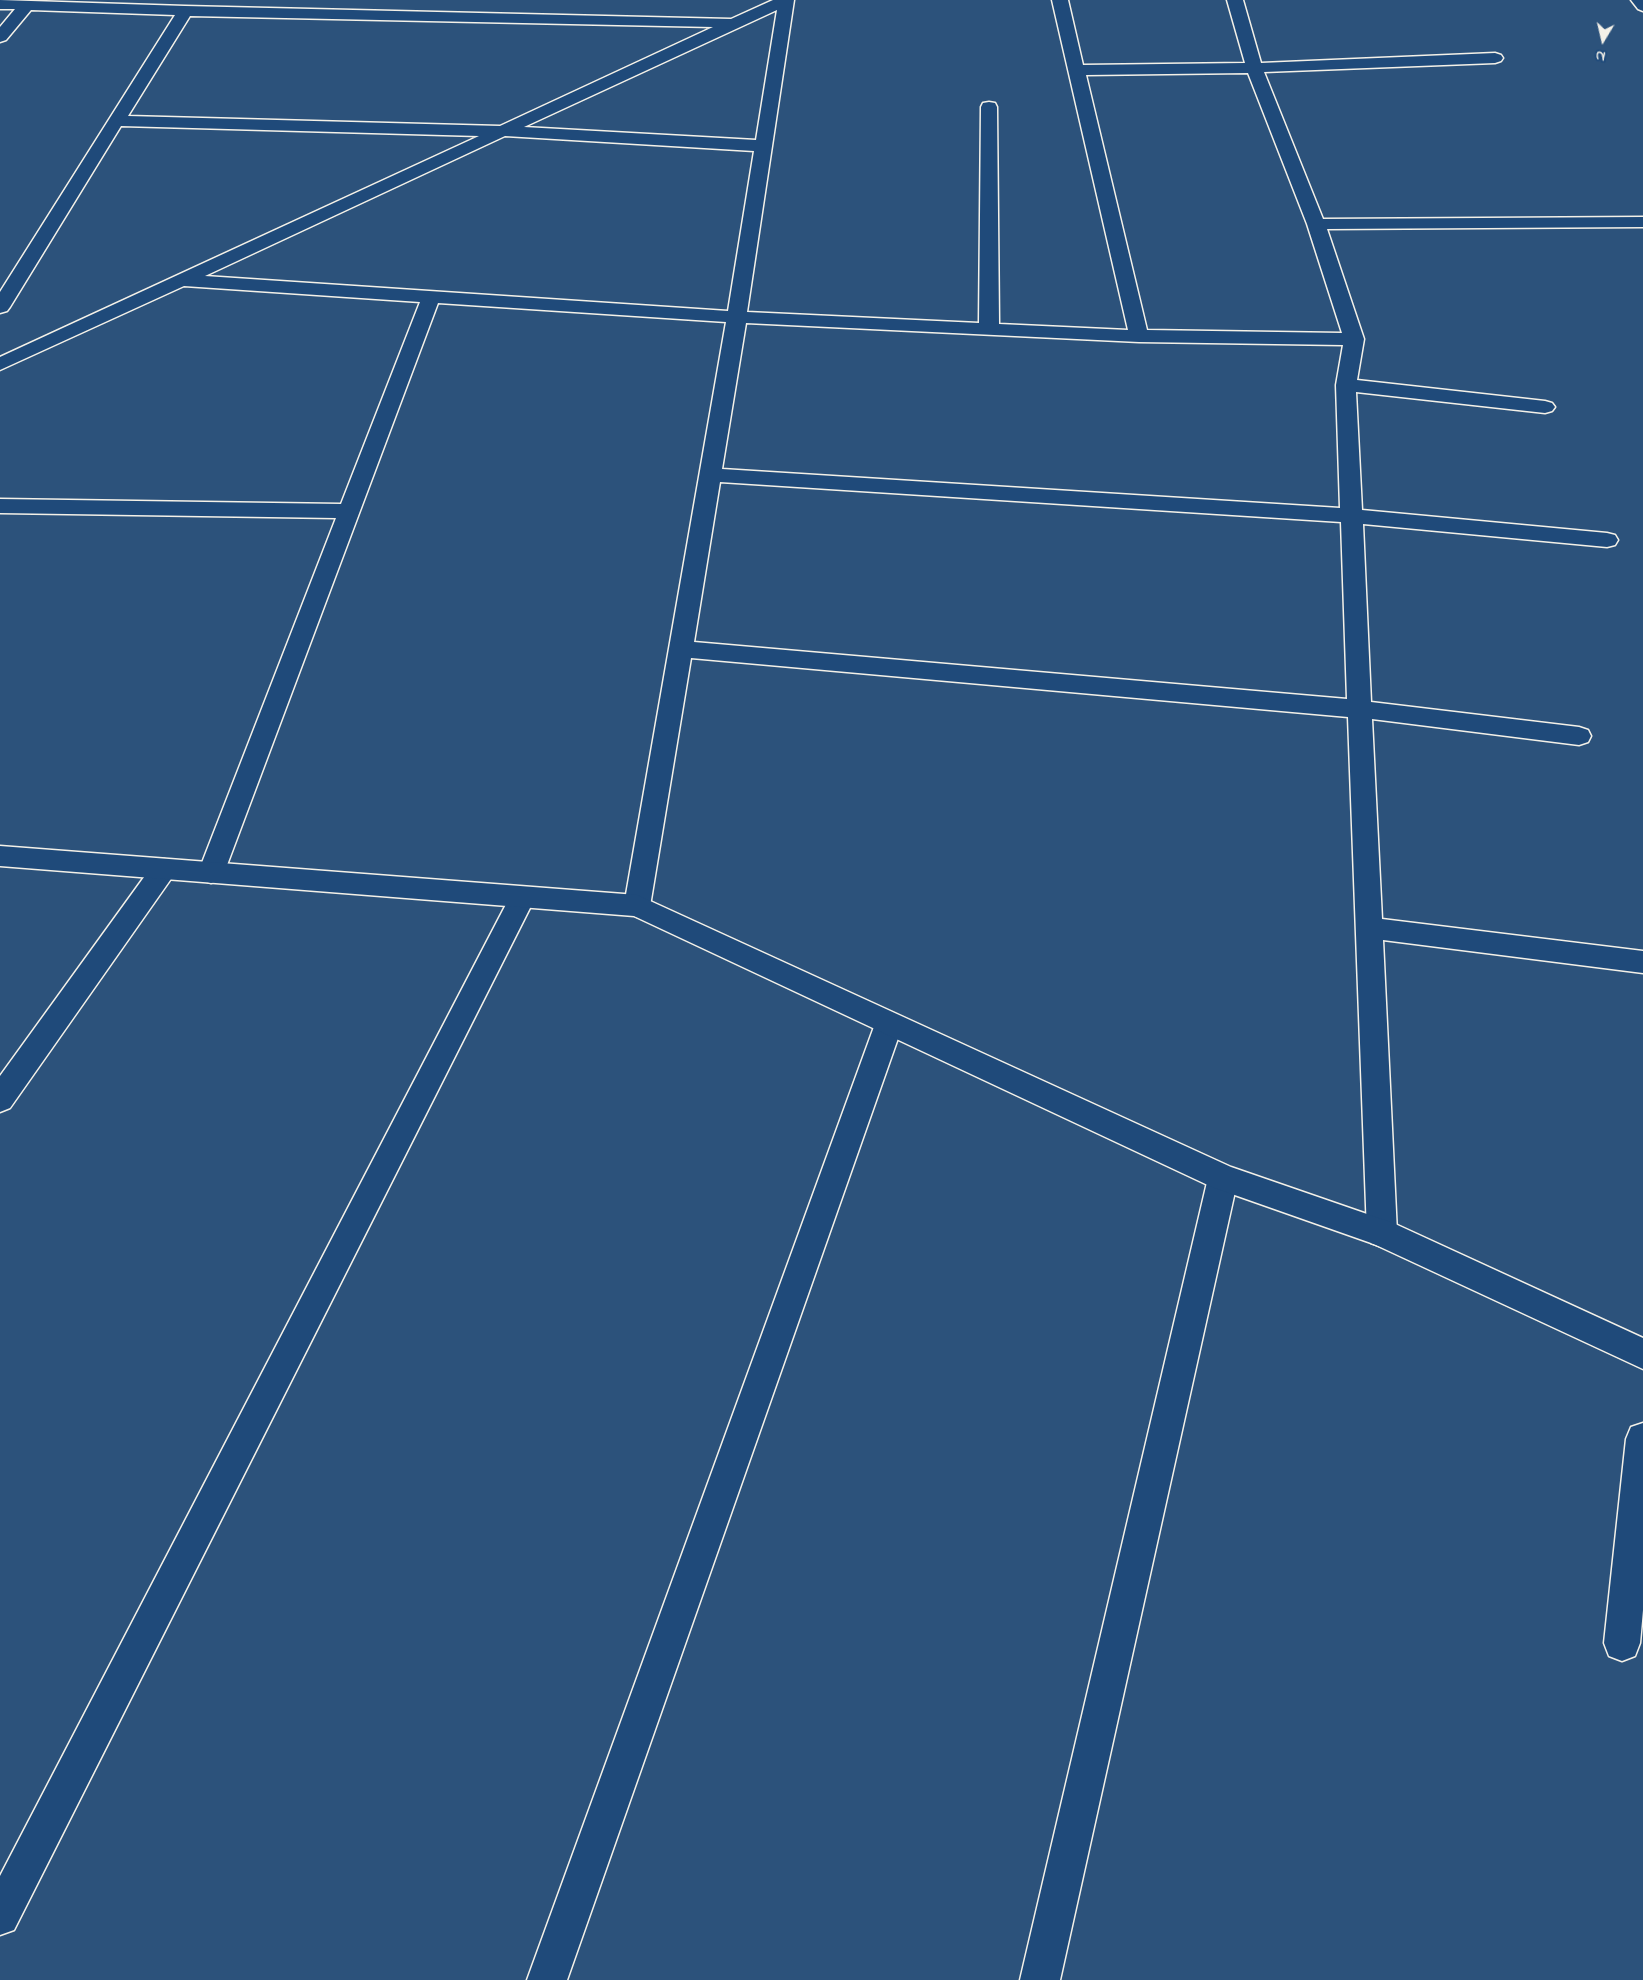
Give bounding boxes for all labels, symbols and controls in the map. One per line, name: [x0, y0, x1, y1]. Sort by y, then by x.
north arrow: [1578, 15, 1628, 65]
text: N: [1594, 44, 1607, 66]

